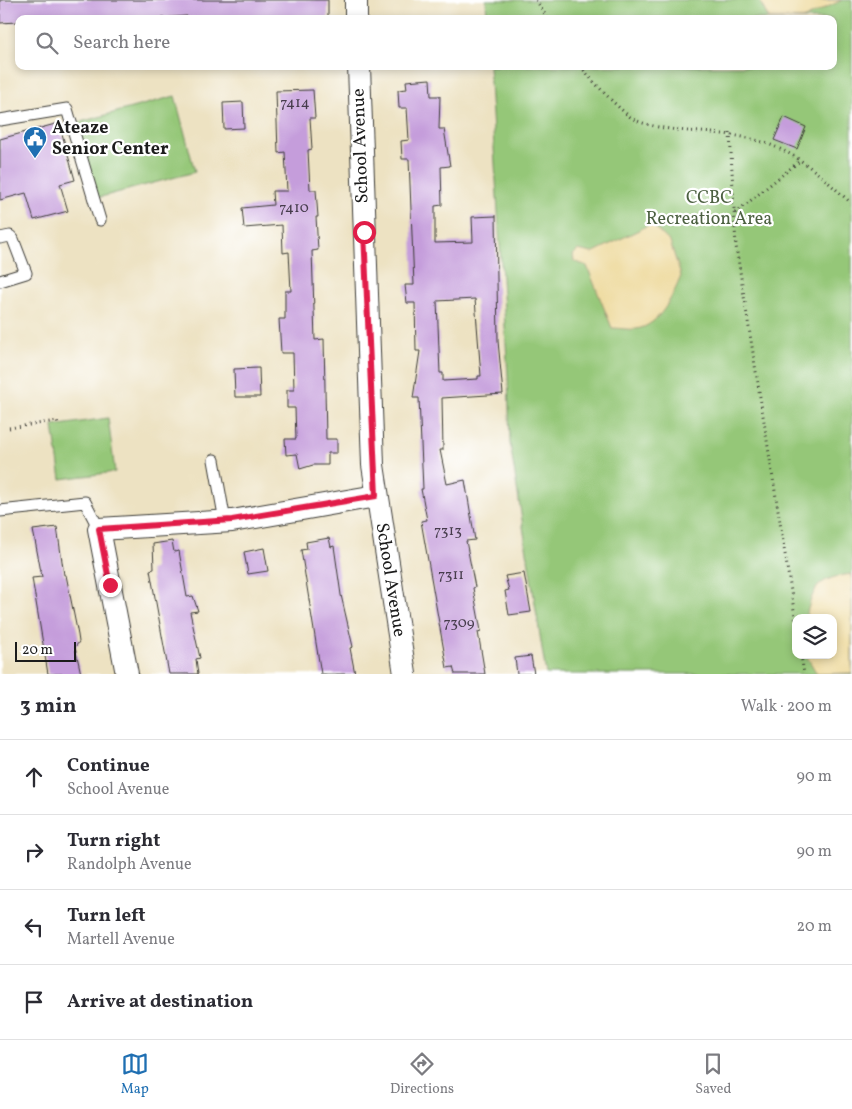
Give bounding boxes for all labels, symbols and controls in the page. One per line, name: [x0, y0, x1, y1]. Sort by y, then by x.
search box: [15, 15, 837, 70]
icon: search: [33, 29, 61, 57]
text: Search here: [73, 30, 170, 56]
street label: School Avenue: [346, 88, 376, 204]
house number: 7414: [280, 93, 310, 114]
place label: Ateaze Senior Center: [52, 116, 169, 162]
public building icon: Ateaze Senior Center: [22, 125, 48, 159]
park label: CCBC Recreation Area: [646, 186, 772, 232]
house number: 7410: [279, 198, 309, 219]
route start: [353, 221, 376, 244]
street label: School Avenue: [369, 521, 411, 639]
house number: 7313: [434, 521, 462, 542]
house number: 7311: [438, 565, 464, 586]
route end: [99, 574, 122, 597]
house number: 7309: [443, 613, 475, 634]
map controls: [792, 614, 837, 659]
button: layers: [792, 614, 837, 659]
scale bar: [15, 639, 76, 662]
text: 20 m: [22, 641, 53, 660]
text: 3 min: [20, 692, 76, 721]
text: Walk · 200 m: [741, 696, 832, 718]
text: Continue: [67, 753, 150, 779]
icon: ahead: [20, 763, 48, 791]
text: 90 m: [796, 766, 832, 788]
text: School Avenue: [67, 779, 169, 801]
text: Turn right: [67, 828, 160, 854]
icon: right: [20, 838, 48, 866]
text: 90 m: [796, 841, 832, 863]
text: Randolph Avenue: [67, 854, 192, 876]
text: Turn left: [67, 903, 146, 929]
icon: left: [20, 913, 48, 941]
text: 20 m: [797, 916, 832, 938]
text: Martell Avenue: [67, 929, 175, 951]
icon: arrive: [20, 988, 48, 1016]
text: Arrive at destination: [67, 989, 253, 1015]
tab: Map: [121, 1050, 149, 1099]
tab: Directions: [390, 1050, 454, 1099]
tab: Saved: [695, 1050, 731, 1099]

